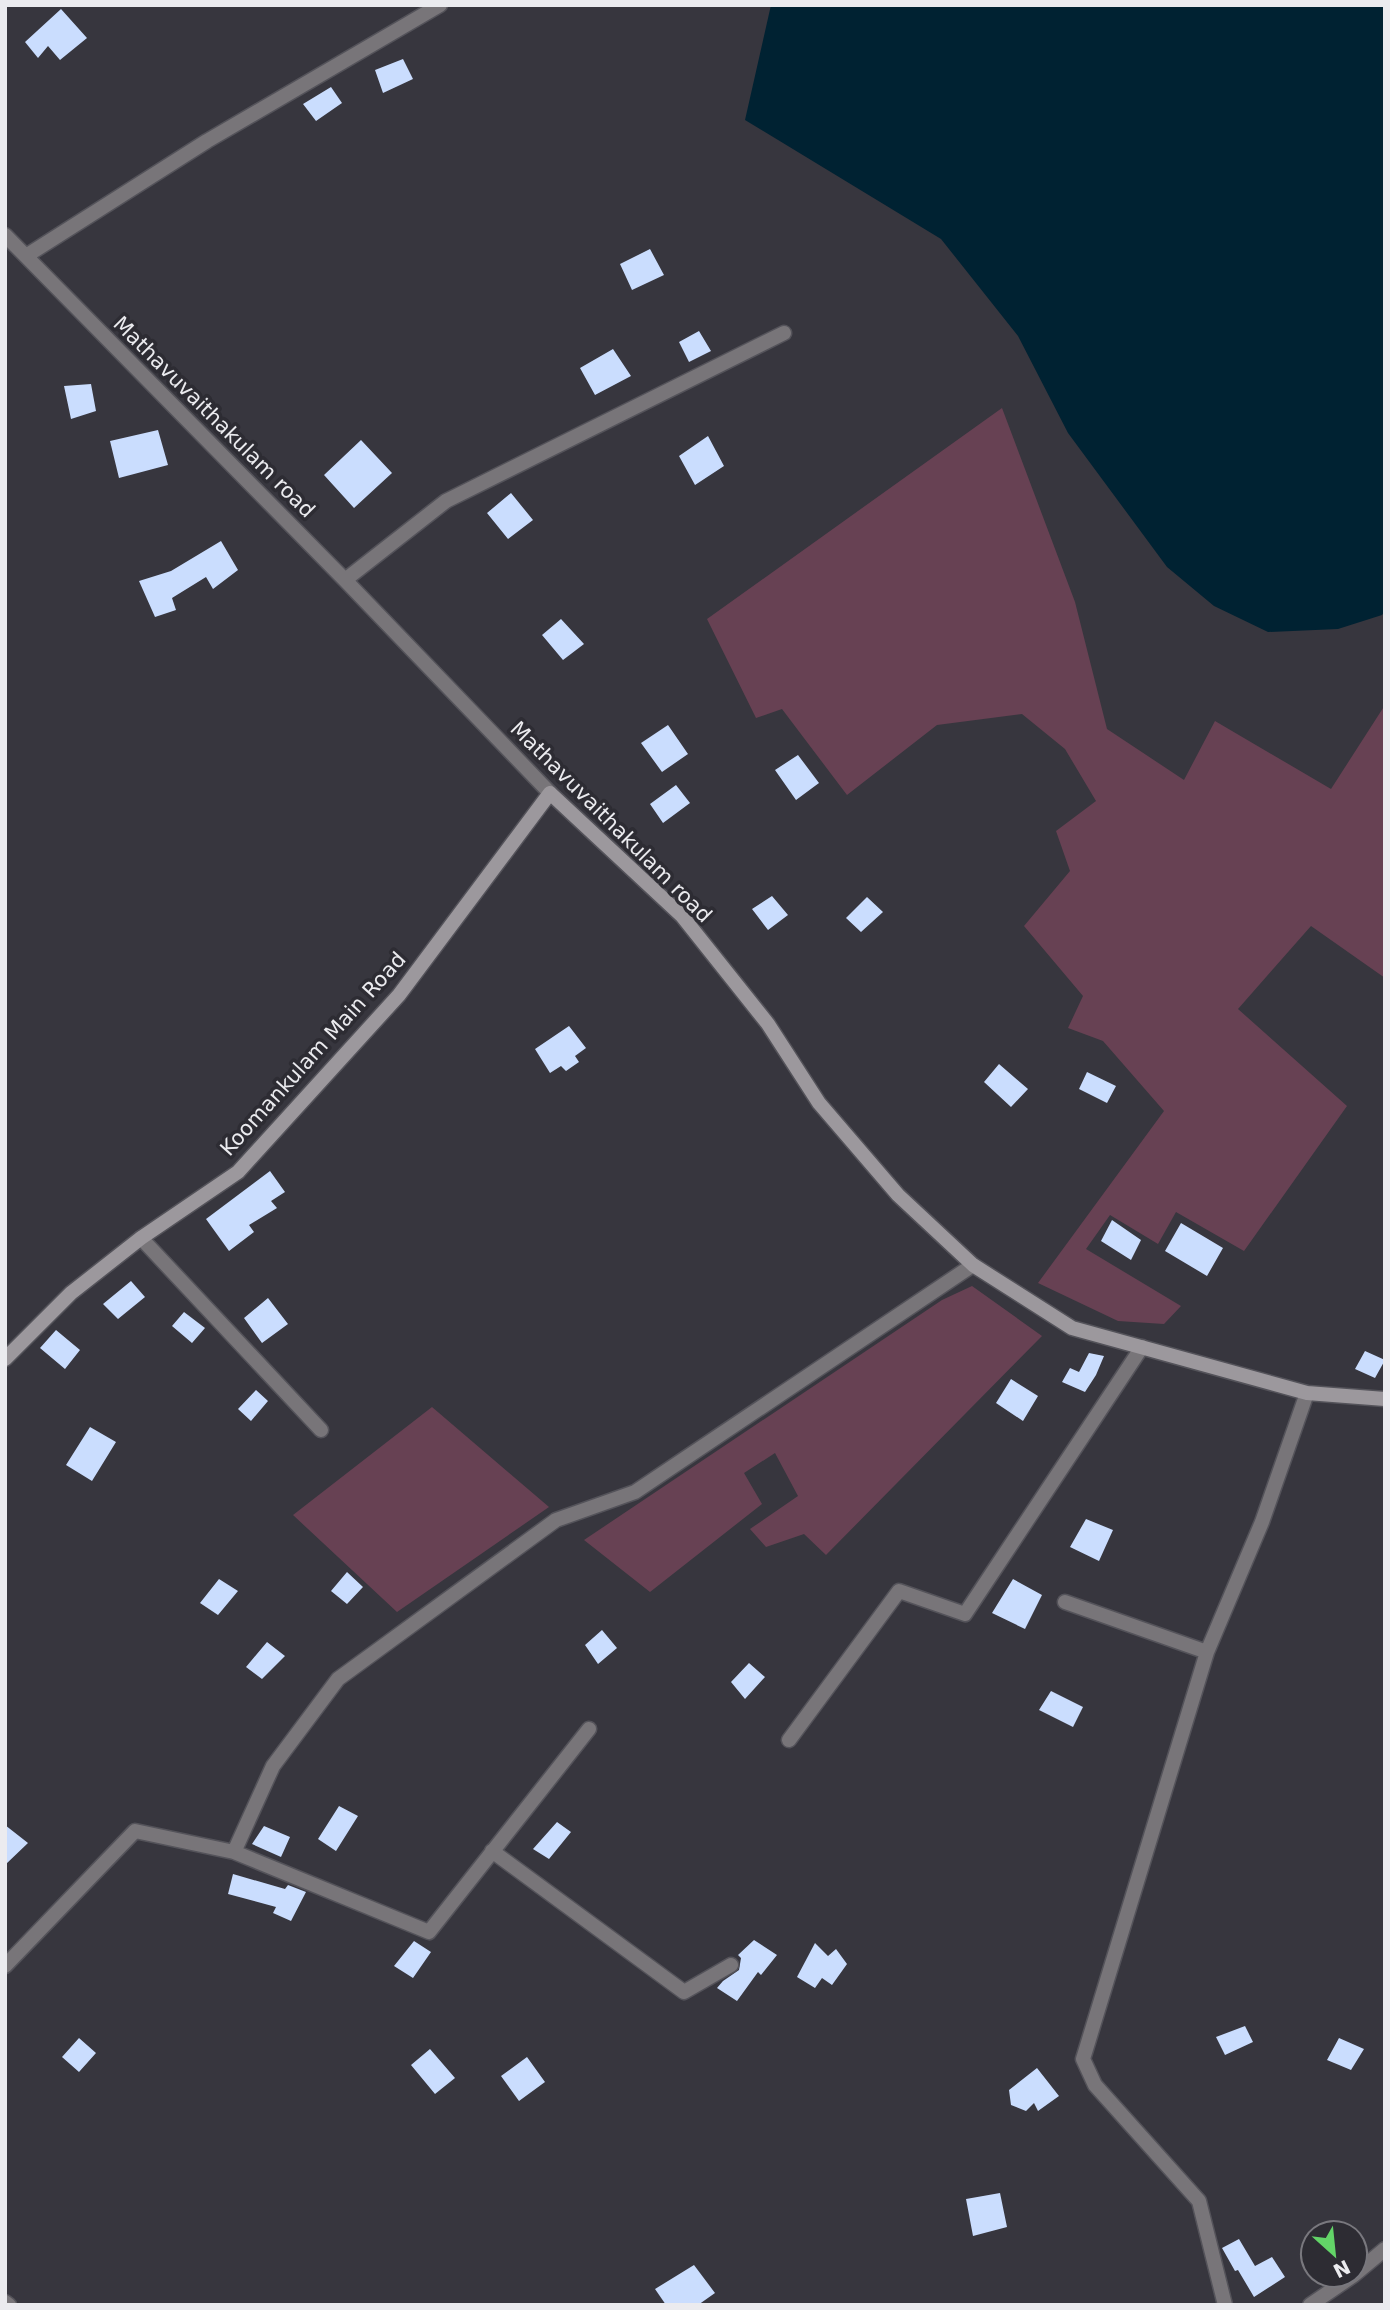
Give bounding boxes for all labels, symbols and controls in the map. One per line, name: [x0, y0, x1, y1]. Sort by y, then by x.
street label: Mathavuvaithakulam road: [108, 311, 320, 523]
street label: Mathavuvaithakulam road: [505, 716, 717, 928]
street label: Koomankulam Main Road: [215, 947, 411, 1161]
north arrow: [1299, 2219, 1369, 2289]
text: N: [1330, 2256, 1354, 2283]

